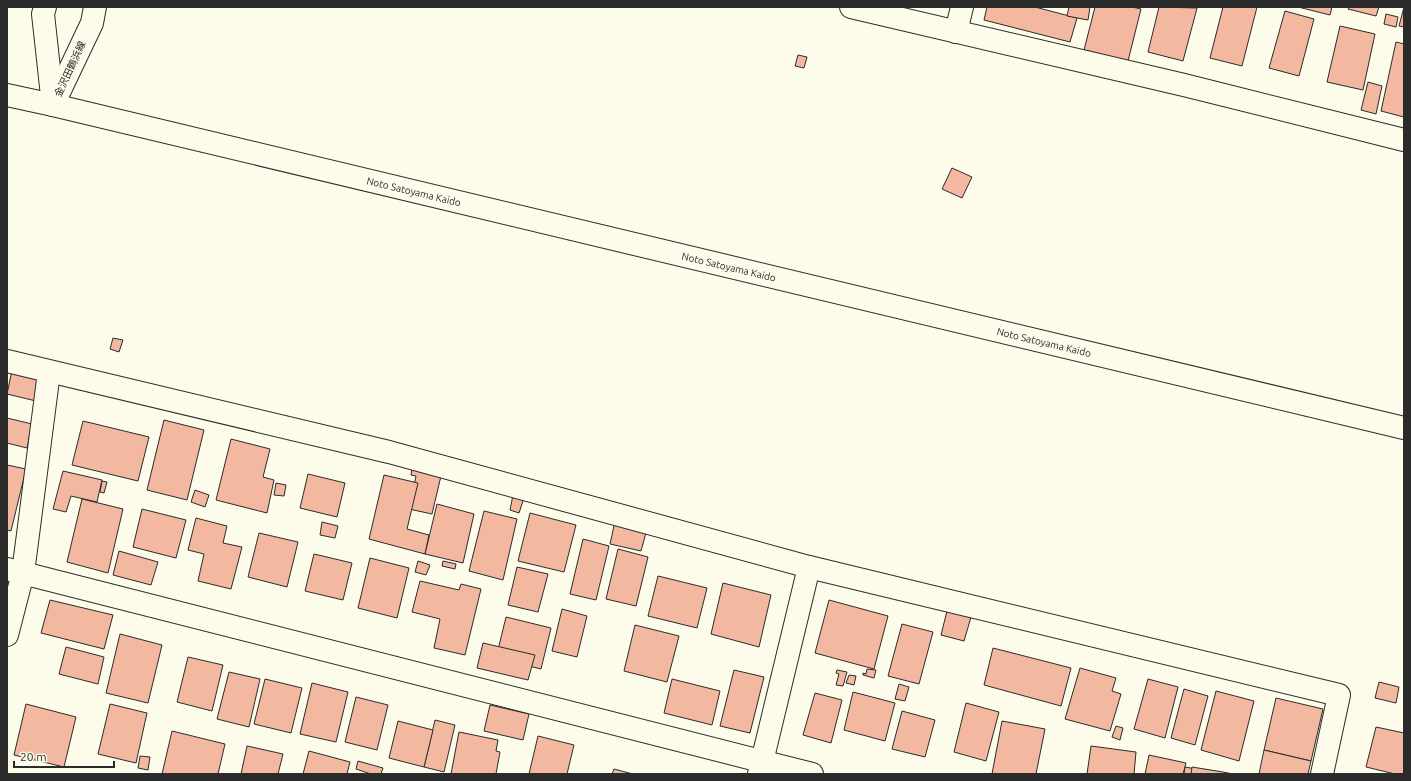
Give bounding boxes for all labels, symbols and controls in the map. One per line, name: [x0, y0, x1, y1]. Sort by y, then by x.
street label: 金沢田鶴浜線: [52, 39, 88, 99]
street label: Noto Satoyama Kaido: [366, 175, 462, 208]
street label: Noto Satoyama Kaido: [681, 250, 777, 283]
street label: Noto Satoyama Kaido: [996, 325, 1092, 359]
scale bar: [14, 743, 114, 769]
text: 20 m: [20, 750, 47, 763]

